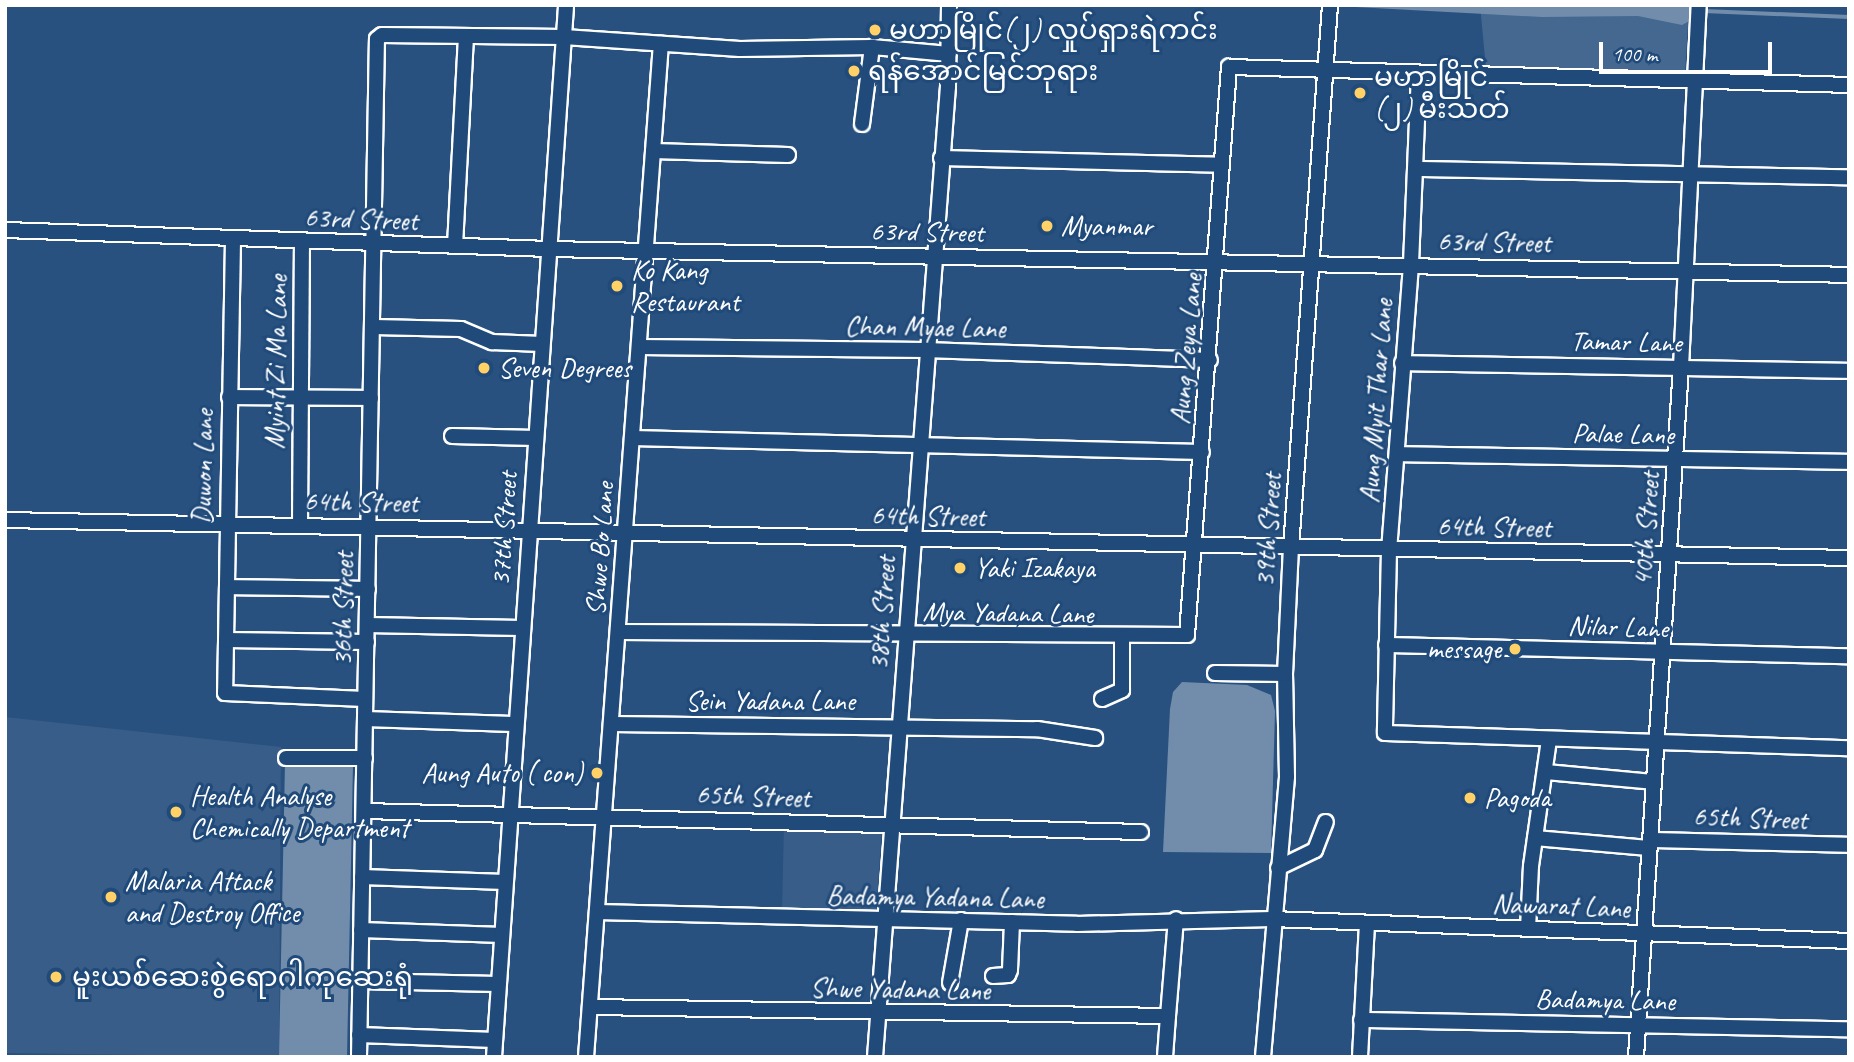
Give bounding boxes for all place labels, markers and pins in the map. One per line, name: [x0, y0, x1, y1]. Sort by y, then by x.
place label: မဟာမြိုင်(၂) လှုပ်ရှားရဲကင်း: [889, 13, 1218, 47]
marker: မဟာမြိုင်(၂) လှုပ်ရှားရဲကင်း: [867, 22, 883, 38]
place label: ရန်အောင်မြင်ဘုရား: [868, 54, 1098, 88]
place label: မဟာမြိုင် (၂) မီးသတ်: [1374, 60, 1510, 126]
marker: ရန်အောင်မြင်ဘုရား: [846, 63, 862, 79]
marker: မဟာမြိုင် (၂) မီးသတ်: [1352, 85, 1368, 101]
place label: Myanmar: [1061, 209, 1152, 243]
marker: Myanmar: [1039, 218, 1055, 234]
place label: Ko Kang Restaurant: [631, 253, 739, 319]
marker: Ko Kang Restaurant: [609, 278, 625, 294]
place label: Seven Degrees: [498, 351, 631, 385]
marker: Seven Degrees: [476, 360, 492, 376]
place label: Yaki Izakaya: [974, 551, 1096, 585]
marker: Yaki Izakaya: [952, 560, 968, 576]
place label: message: [1427, 632, 1501, 666]
marker: message: [1507, 641, 1523, 657]
place label: Aung Auto ( con): [422, 756, 583, 790]
marker: Aung Auto ( con): [589, 765, 605, 781]
place label: Health Analyse Chemically Department: [190, 779, 409, 845]
place label: Pagoda: [1484, 781, 1550, 815]
marker: Pagoda: [1462, 790, 1478, 806]
marker: Health Analyse Chemically Department: [168, 804, 184, 820]
place label: Malaria Attack and Destroy Office: [125, 864, 300, 930]
marker: Malaria Attack and Destroy Office: [103, 889, 119, 905]
place label: မူးယစ်ဆေးစွဲရောဂါကုဆေးရုံ: [72, 960, 413, 994]
marker: မူးယစ်ဆေးစွဲရောဂါကုဆေးရုံ: [46, 967, 66, 987]

